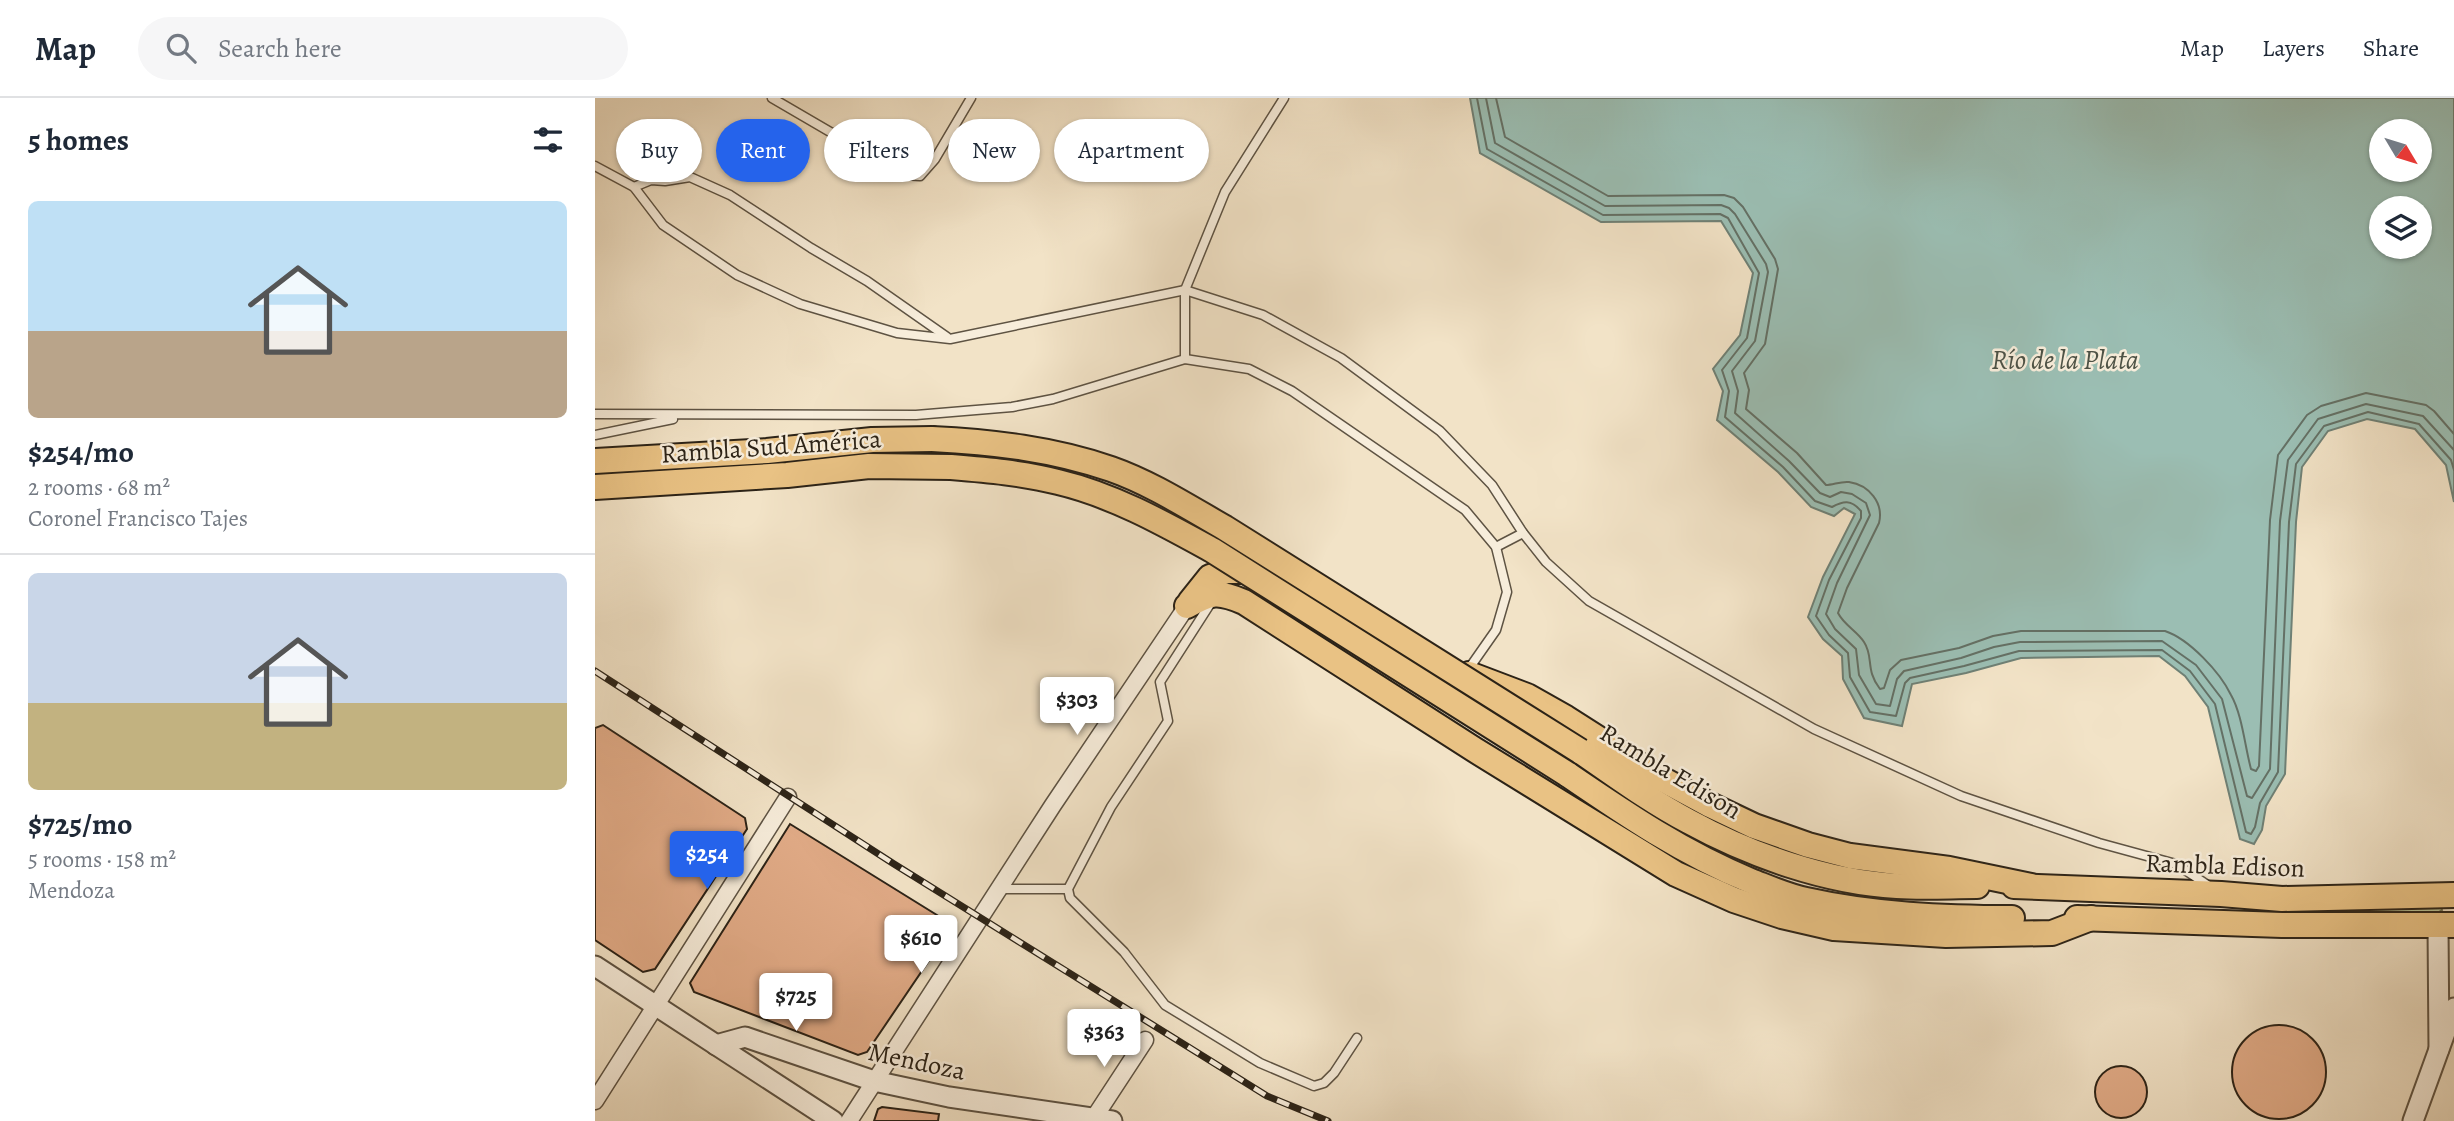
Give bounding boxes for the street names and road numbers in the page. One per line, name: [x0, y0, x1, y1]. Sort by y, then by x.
street label: Rambla Sud América: [660, 421, 882, 472]
street label: Rambla Edison: [1593, 715, 1748, 828]
street label: Rambla Edison: [2145, 845, 2305, 886]
street label: Mendoza: [865, 1034, 969, 1089]

